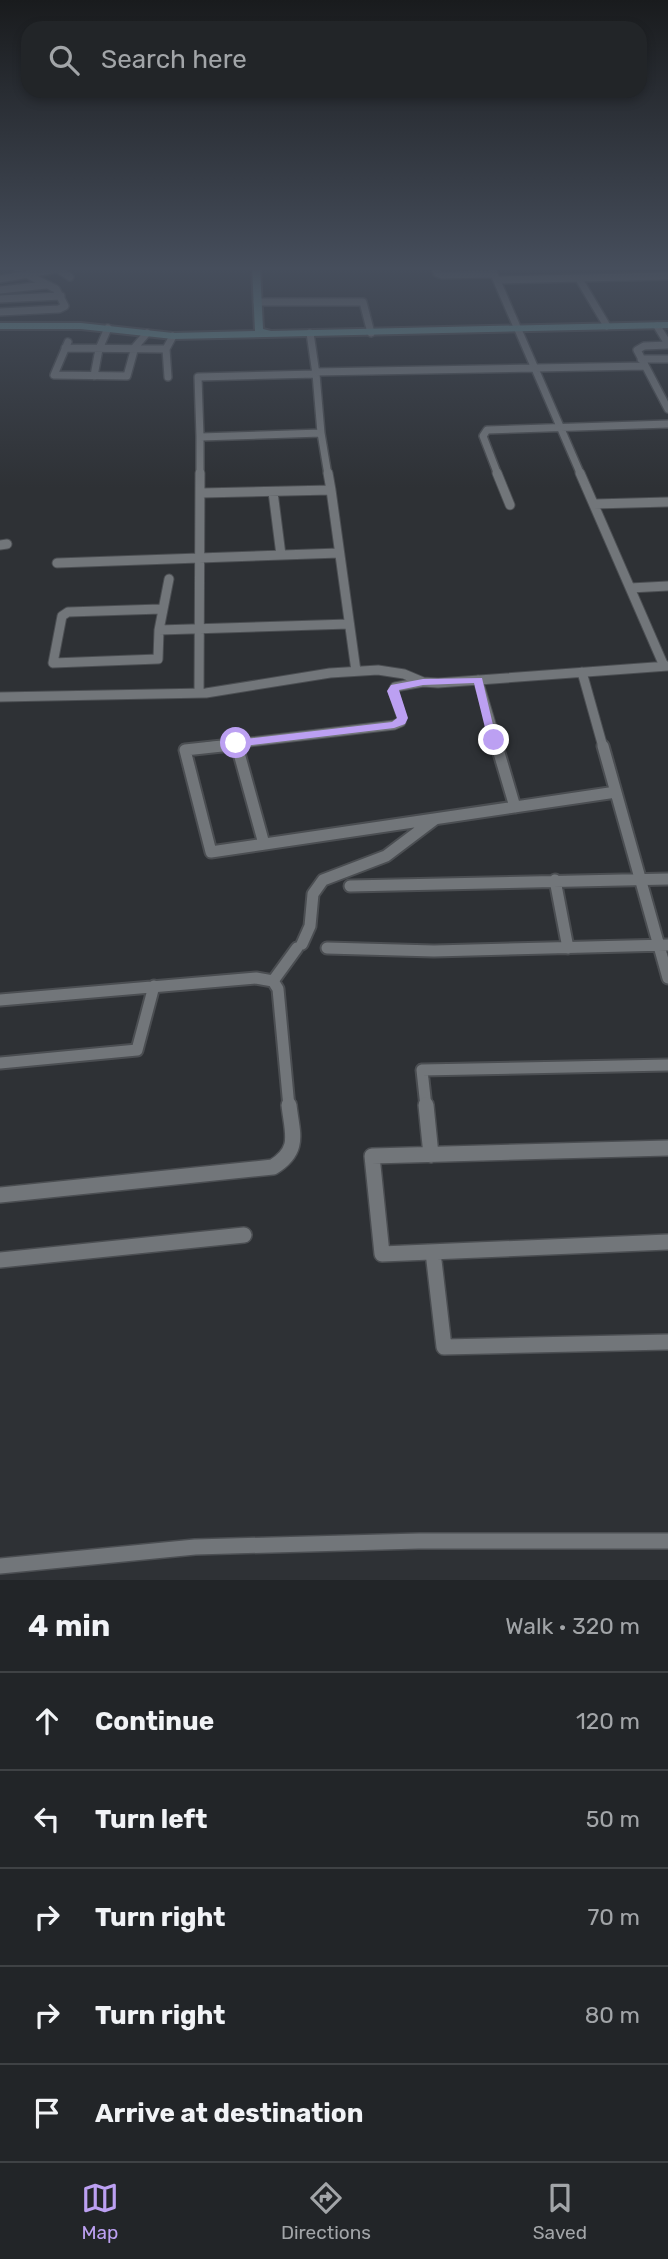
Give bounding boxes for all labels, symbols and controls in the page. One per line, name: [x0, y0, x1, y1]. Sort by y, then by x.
search box: [21, 21, 647, 98]
icon: search: [45, 41, 83, 79]
text: Search here: [101, 44, 247, 75]
route end: [478, 724, 509, 755]
route start: [220, 727, 251, 758]
text: 4 min: [28, 1608, 110, 1644]
text: Walk · 320 m: [505, 1612, 640, 1640]
icon: ahead: [28, 1702, 66, 1740]
text: Continue: [95, 1706, 214, 1737]
text: 120 m: [576, 1707, 640, 1735]
icon: left: [28, 1800, 66, 1838]
text: Turn left: [95, 1804, 207, 1835]
text: 50 m: [586, 1805, 640, 1833]
icon: right: [28, 1898, 66, 1936]
text: Turn right: [95, 1902, 225, 1933]
text: 70 m: [588, 1903, 640, 1931]
icon: right: [28, 1996, 66, 2034]
text: Turn right: [95, 2000, 225, 2031]
text: 80 m: [585, 2001, 640, 2029]
icon: arrive: [28, 2094, 66, 2132]
text: Arrive at destination: [95, 2098, 363, 2129]
tab: Map: [81, 2179, 119, 2244]
tab: Directions: [281, 2179, 371, 2244]
tab: Saved: [533, 2179, 587, 2244]

